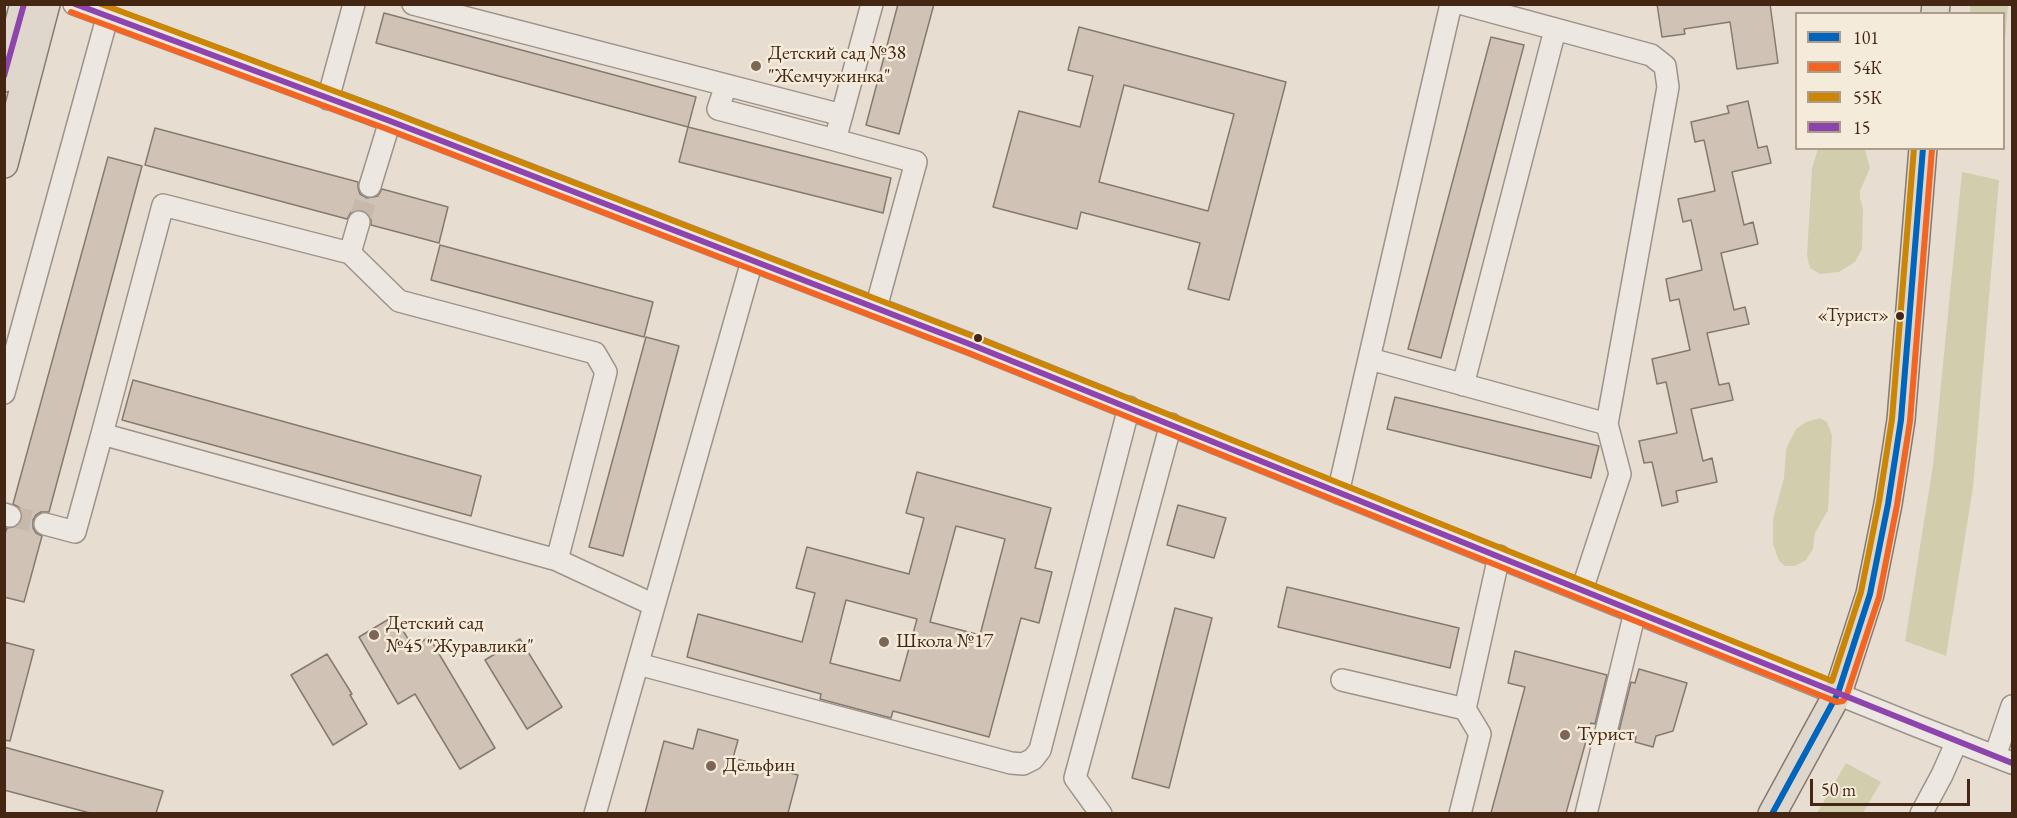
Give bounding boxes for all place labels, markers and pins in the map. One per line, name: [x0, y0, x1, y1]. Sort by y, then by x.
place label: Детский сад №38 "Жемчужинка": [768, 42, 906, 89]
marker: Детский сад №38 "Жемчужинка": [749, 59, 763, 73]
place label: «Турист»: [1817, 305, 1889, 327]
marker: «Турист»: [1894, 310, 1906, 322]
unlabelled marker: [972, 332, 984, 344]
place label: Детский сад №45 "Журавлики": [386, 612, 534, 659]
marker: Детский сад №45 "Журавлики": [367, 628, 381, 642]
place label: Школа №17: [896, 630, 993, 654]
marker: Школа №17: [877, 635, 891, 649]
place label: Турист: [1577, 723, 1634, 747]
marker: Турист: [1558, 728, 1572, 742]
place label: Дельфин: [723, 754, 795, 778]
marker: Дельфин: [704, 759, 718, 773]

